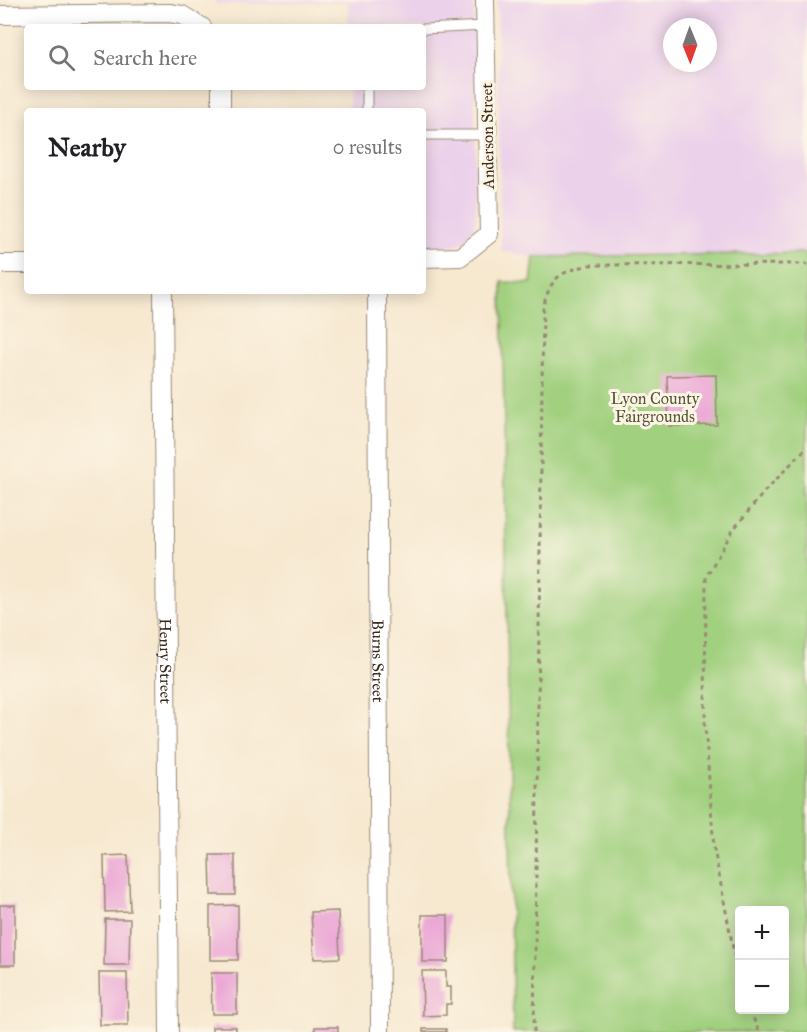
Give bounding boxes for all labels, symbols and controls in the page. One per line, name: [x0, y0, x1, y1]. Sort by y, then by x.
north arrow: [663, 18, 717, 72]
search box: [24, 24, 426, 90]
icon: search: [45, 41, 78, 74]
text: Search here: [93, 44, 197, 71]
street label: Anderson Street: [477, 82, 498, 190]
text: Nearby: [48, 131, 126, 163]
text: 0 results: [333, 135, 402, 159]
park label: Lyon County Fairgrounds: [611, 389, 700, 427]
street label: Henry Street: [156, 618, 175, 704]
street label: Burns Street: [368, 620, 388, 703]
map controls: [735, 906, 789, 1014]
button: +: [735, 906, 789, 960]
button: −: [735, 960, 789, 1014]

